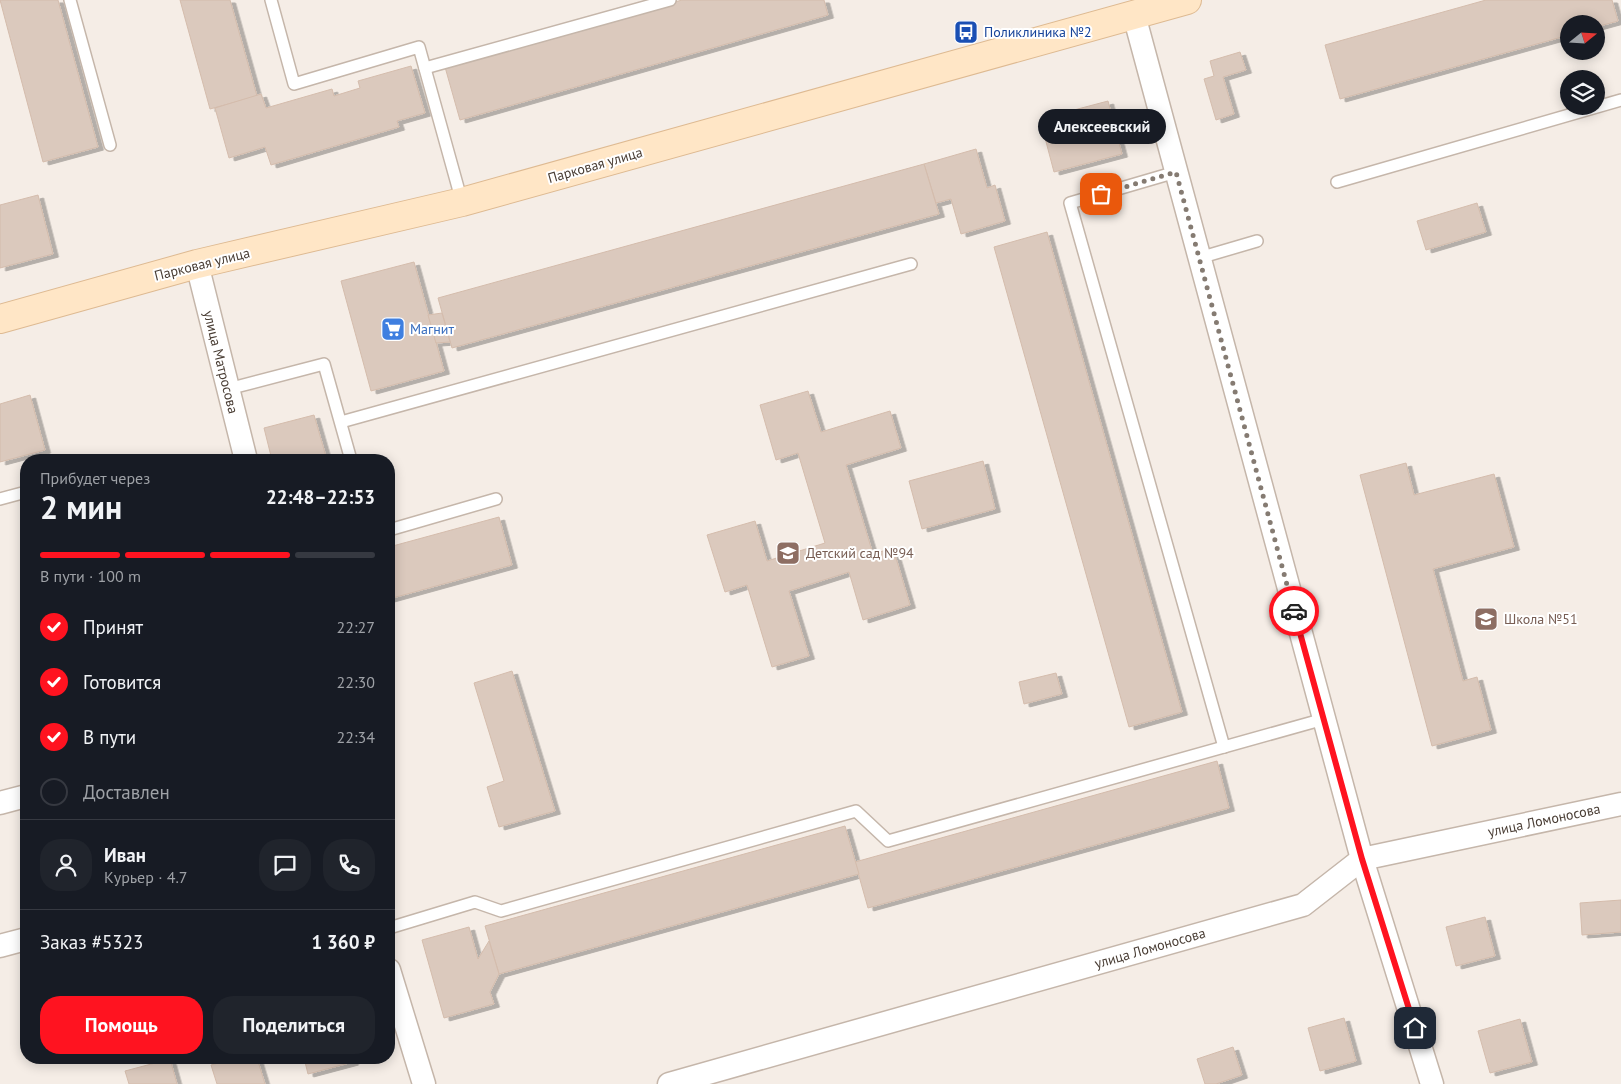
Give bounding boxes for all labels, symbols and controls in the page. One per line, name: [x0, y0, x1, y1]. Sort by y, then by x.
north arrow: [1560, 15, 1605, 60]
map controls: [1560, 15, 1605, 115]
bus stop icon: Поликлиника №2: [953, 19, 979, 45]
place label: Поликлиника №2: [984, 23, 1092, 41]
button: layers: [1560, 70, 1605, 115]
callout: Алексеевский: [1037, 109, 1165, 144]
text: Алексеевский: [1054, 116, 1150, 136]
street label: Парковая улица: [546, 143, 645, 187]
pin: [1080, 173, 1122, 215]
icon: bag: [1087, 180, 1115, 208]
street label: Парковая улица: [152, 243, 252, 285]
street label: улица Матросова: [200, 309, 243, 415]
supermarket icon: Магнит: [380, 316, 406, 342]
place label: Магнит: [410, 320, 454, 338]
text: Прибудет через: [40, 468, 150, 488]
text: 22:48–22:53: [266, 485, 375, 509]
text: 2 мин: [40, 486, 122, 528]
school or university icon: Детский сад №94: [775, 540, 801, 566]
place label: Детский сад №94: [806, 544, 914, 562]
text: В пути · 100 m: [40, 566, 141, 586]
courier: [1269, 586, 1319, 636]
icon: car: [1280, 597, 1308, 625]
school or university icon: Школа №51: [1473, 606, 1499, 632]
place label: Школа №51: [1504, 610, 1578, 628]
icon: check: [40, 613, 68, 641]
text: Принят: [83, 615, 143, 639]
text: 22:27: [337, 617, 375, 637]
icon: check: [40, 668, 68, 696]
text: Готовится: [83, 670, 161, 694]
text: 22:30: [337, 672, 375, 692]
icon: check: [40, 723, 68, 751]
text: В пути: [83, 725, 136, 749]
text: 22:34: [337, 727, 375, 747]
text: Доставлен: [83, 780, 170, 804]
street label: улица Ломоносова: [1486, 799, 1602, 841]
button: person: [40, 839, 92, 891]
button: chat: [259, 839, 311, 891]
button: phone: [323, 839, 375, 891]
text: Иван: [104, 843, 146, 867]
text: Курьер · 4.7: [104, 867, 188, 887]
street label: улица Ломоносова: [1092, 924, 1208, 972]
text: Заказ #5323: [40, 930, 143, 954]
text: 1 360 ₽: [312, 930, 375, 954]
button: Помощь: [40, 996, 203, 1054]
button: Поделиться: [213, 996, 375, 1054]
pin: [1394, 1007, 1436, 1049]
icon: home: [1401, 1014, 1429, 1042]

